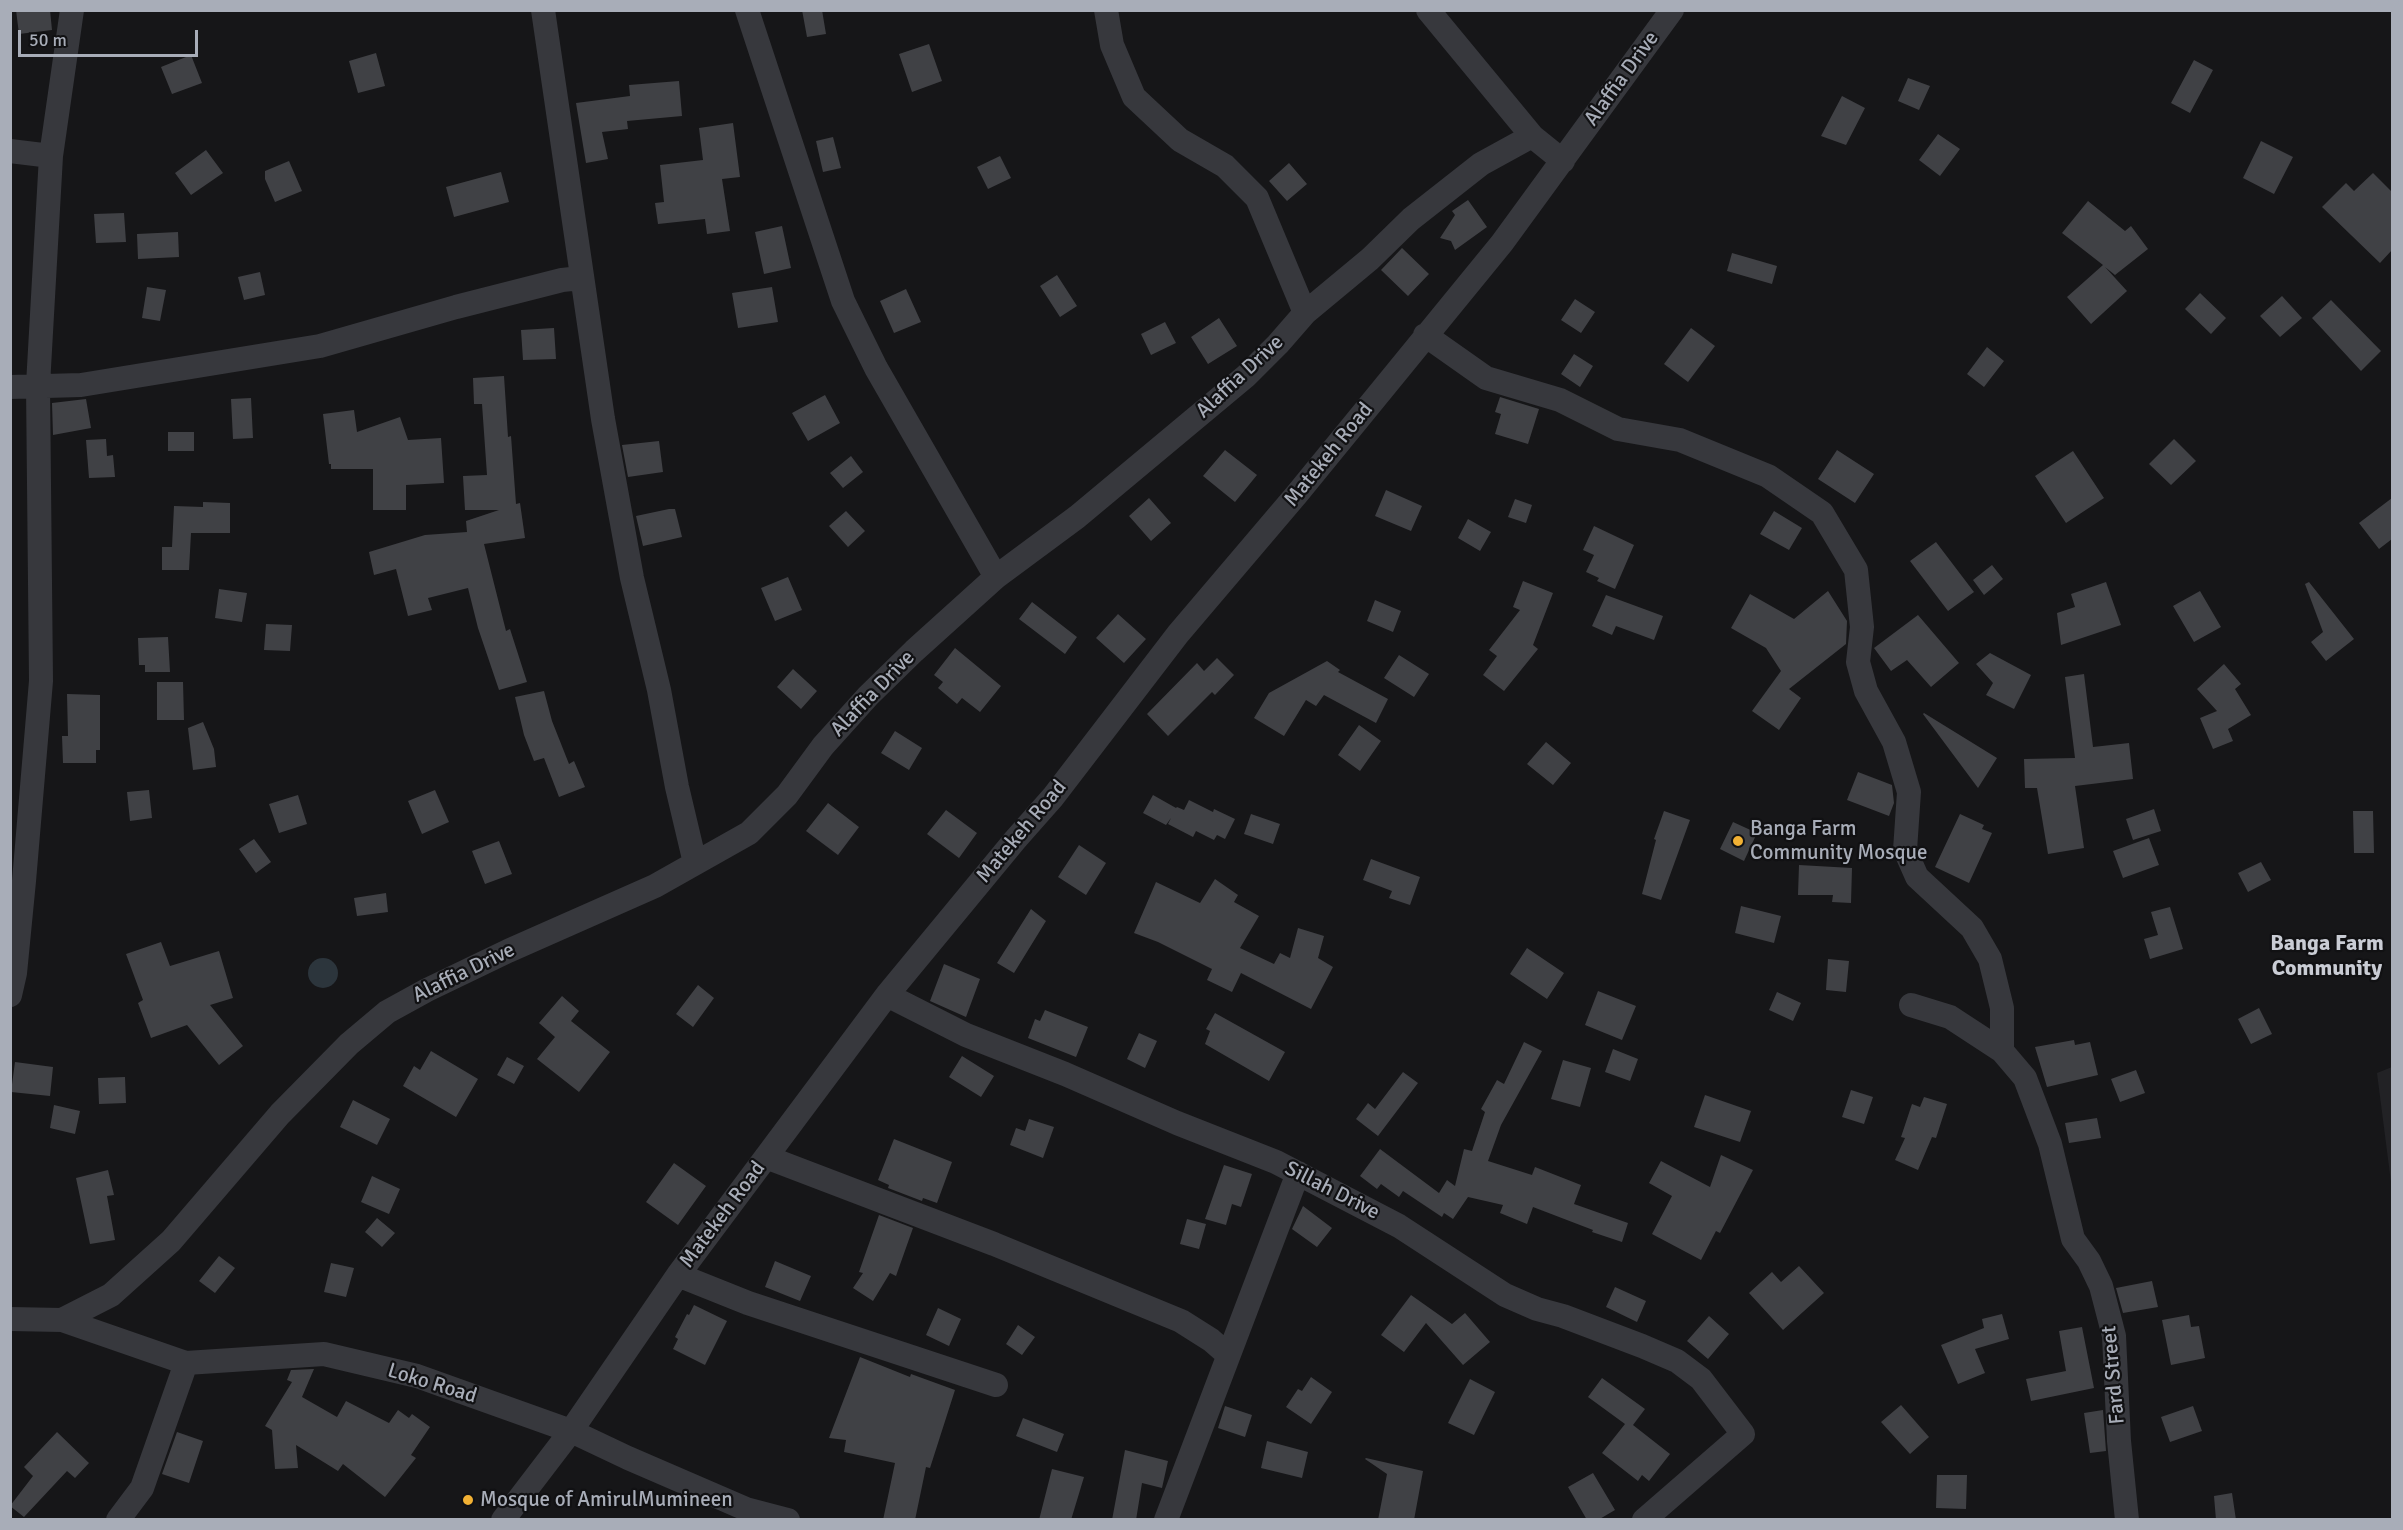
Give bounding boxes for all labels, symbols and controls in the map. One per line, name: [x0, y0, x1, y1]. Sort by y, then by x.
scale bar: [21, 18, 201, 56]
street label: Alaffia Drive: [1579, 27, 1665, 131]
text: 50 m: [29, 29, 67, 51]
street label: Alaffia Drive: [1191, 330, 1289, 424]
street label: Matekeh Road: [1279, 398, 1379, 512]
street label: Alaffia Drive: [826, 646, 920, 742]
street label: Matekeh Road: [972, 775, 1072, 889]
place label: Banga Farm Community Mosque: [1750, 816, 1927, 866]
marker: Banga Farm Community Mosque: [1731, 834, 1745, 848]
district label: Banga Farm Community: [2270, 931, 2384, 982]
street label: Alaffia Drive: [409, 937, 519, 1009]
street label: Sillah Drive: [1280, 1156, 1384, 1226]
street label: Matekeh Road: [675, 1157, 771, 1273]
street label: Fard Street: [2097, 1325, 2131, 1425]
street label: Loko Road: [384, 1359, 480, 1409]
place label: Mosque of AmirulMumineen: [480, 1487, 733, 1513]
marker: Mosque of AmirulMumineen: [461, 1493, 475, 1507]

